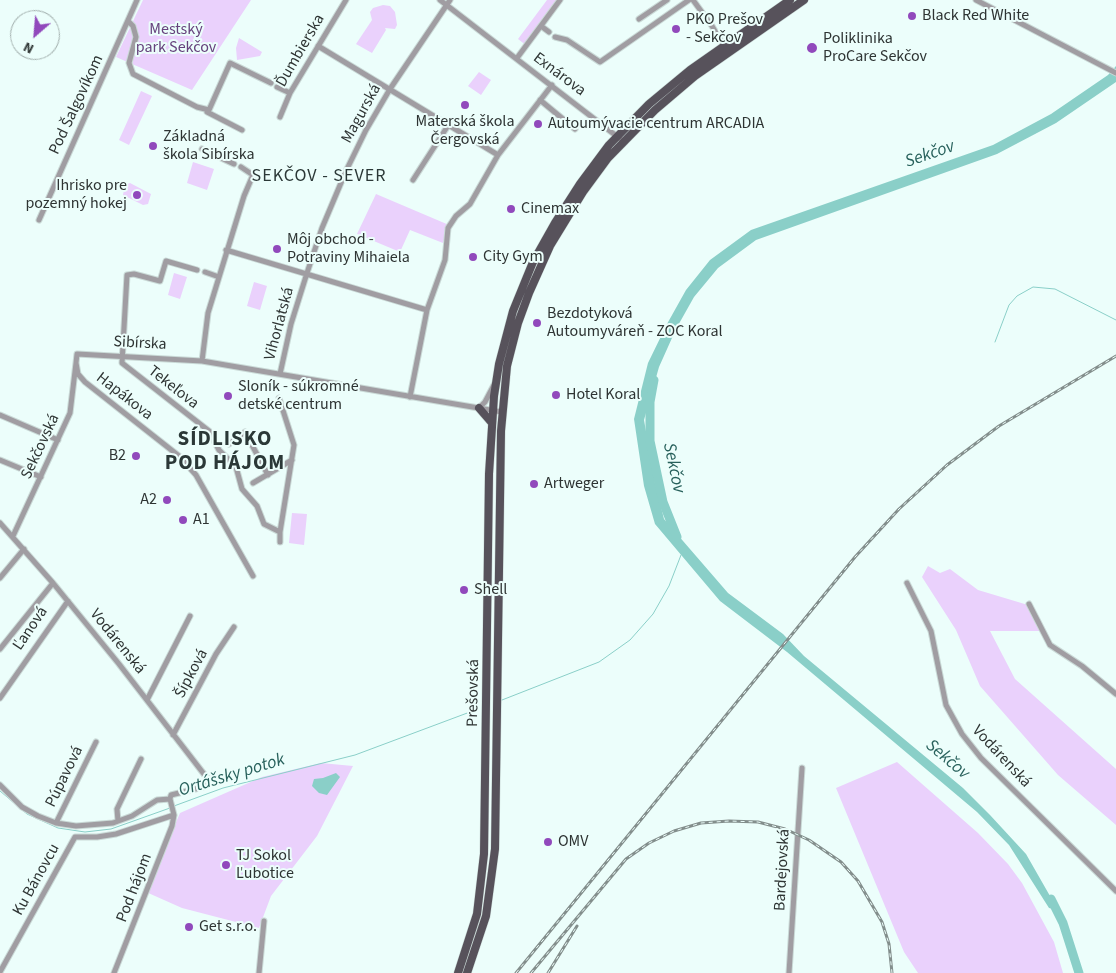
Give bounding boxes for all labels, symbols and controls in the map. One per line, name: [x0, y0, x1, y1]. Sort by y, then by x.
place label: Black Red White: [922, 6, 1029, 26]
north arrow: [10, 10, 60, 60]
place label: PKO Prešov - Sekčov: [686, 10, 763, 48]
marker: Black Red White: [906, 10, 918, 22]
street label: Ďumbierska: [273, 11, 329, 91]
park label: Mestský park Sekčov: [136, 20, 216, 58]
marker: PKO Prešov - Sekčov: [670, 23, 682, 35]
place label: Poliklinika ProCare Sekčov: [823, 29, 927, 67]
text: N: [20, 36, 37, 58]
marker: Poliklinika ProCare Sekčov: [805, 41, 819, 55]
street label: Exnárova: [529, 49, 589, 101]
street label: Pod Šalgovíkom: [46, 52, 108, 158]
street label: Magurská: [338, 81, 386, 147]
marker: Materská škola Čergovská: [459, 99, 471, 111]
place label: Materská škola Čergovská: [416, 112, 514, 150]
place label: Autoumývacie centrum ARCADIA: [548, 114, 764, 134]
marker: Autoumývacie centrum ARCADIA: [532, 118, 544, 130]
place label: Základná škola Sibírska: [163, 127, 255, 165]
water label: Sekčov: [902, 137, 958, 173]
marker: Základná škola Sibírska: [147, 140, 159, 152]
district label: SEKČOV - SEVER: [250, 166, 388, 188]
place label: Ihrisko pre pozemný hokej: [25, 176, 127, 214]
marker: Ihrisko pre pozemný hokej: [131, 189, 143, 201]
place label: Cinemax: [521, 199, 579, 219]
marker: Cinemax: [505, 203, 517, 215]
place label: Môj obchod - Potraviny Mihaiela: [287, 230, 410, 268]
marker: Môj obchod - Potraviny Mihaiela: [271, 243, 283, 255]
place label: City Gym: [483, 247, 543, 267]
marker: City Gym: [467, 251, 479, 263]
street label: Vihorlatská: [261, 285, 299, 363]
place label: Bezdotyková Autoumyváreň - ZOC Koral: [547, 304, 723, 342]
marker: Bezdotyková Autoumyváreň - ZOC Koral: [531, 317, 543, 329]
street label: Sibírska: [113, 333, 167, 355]
street label: Tekeľova: [144, 362, 202, 414]
street label: Hapákova: [92, 369, 156, 425]
place label: Sloník - súkromné detské centrum: [238, 377, 359, 415]
place label: Hotel Koral: [566, 385, 640, 405]
marker: Hotel Koral: [550, 389, 562, 401]
marker: Sloník - súkromné detské centrum: [222, 390, 234, 402]
street label: Sekčovská: [18, 411, 64, 483]
district label: SÍDLISKO POD HÁJOM: [164, 427, 286, 477]
water label: Sekčov: [657, 441, 689, 495]
place label: B2: [109, 446, 126, 466]
marker: B2: [130, 450, 142, 462]
place label: Artweger: [544, 474, 604, 494]
marker: Artweger: [528, 478, 540, 490]
place label: A2: [140, 490, 157, 510]
marker: A2: [161, 494, 173, 506]
place label: A1: [193, 510, 210, 530]
marker: A1: [177, 514, 189, 526]
place label: Shell: [474, 580, 507, 600]
marker: Shell: [458, 584, 470, 596]
street label: Ľanová: [10, 604, 52, 654]
street label: Vodárenská: [85, 606, 149, 678]
street label: Šípková: [171, 646, 213, 702]
street label: Prešovská: [464, 659, 484, 727]
street label: Vodárenská: [967, 722, 1035, 792]
water label: Sekčov: [921, 735, 973, 785]
street label: Púpavová: [42, 743, 88, 811]
water label: Ortášsky potok: [176, 750, 288, 802]
street label: Bardejovská: [771, 828, 795, 912]
place label: OMV: [558, 832, 588, 852]
marker: OMV: [542, 836, 554, 848]
street label: Ku Bánovcu: [9, 841, 65, 919]
place label: TJ Sokol Ľubotice: [236, 846, 294, 884]
street label: Pod hájom: [113, 851, 157, 925]
marker: TJ Sokol Ľubotice: [220, 859, 232, 871]
place label: Get s.r.o.: [199, 917, 257, 937]
marker: Get s.r.o.: [183, 921, 195, 933]

